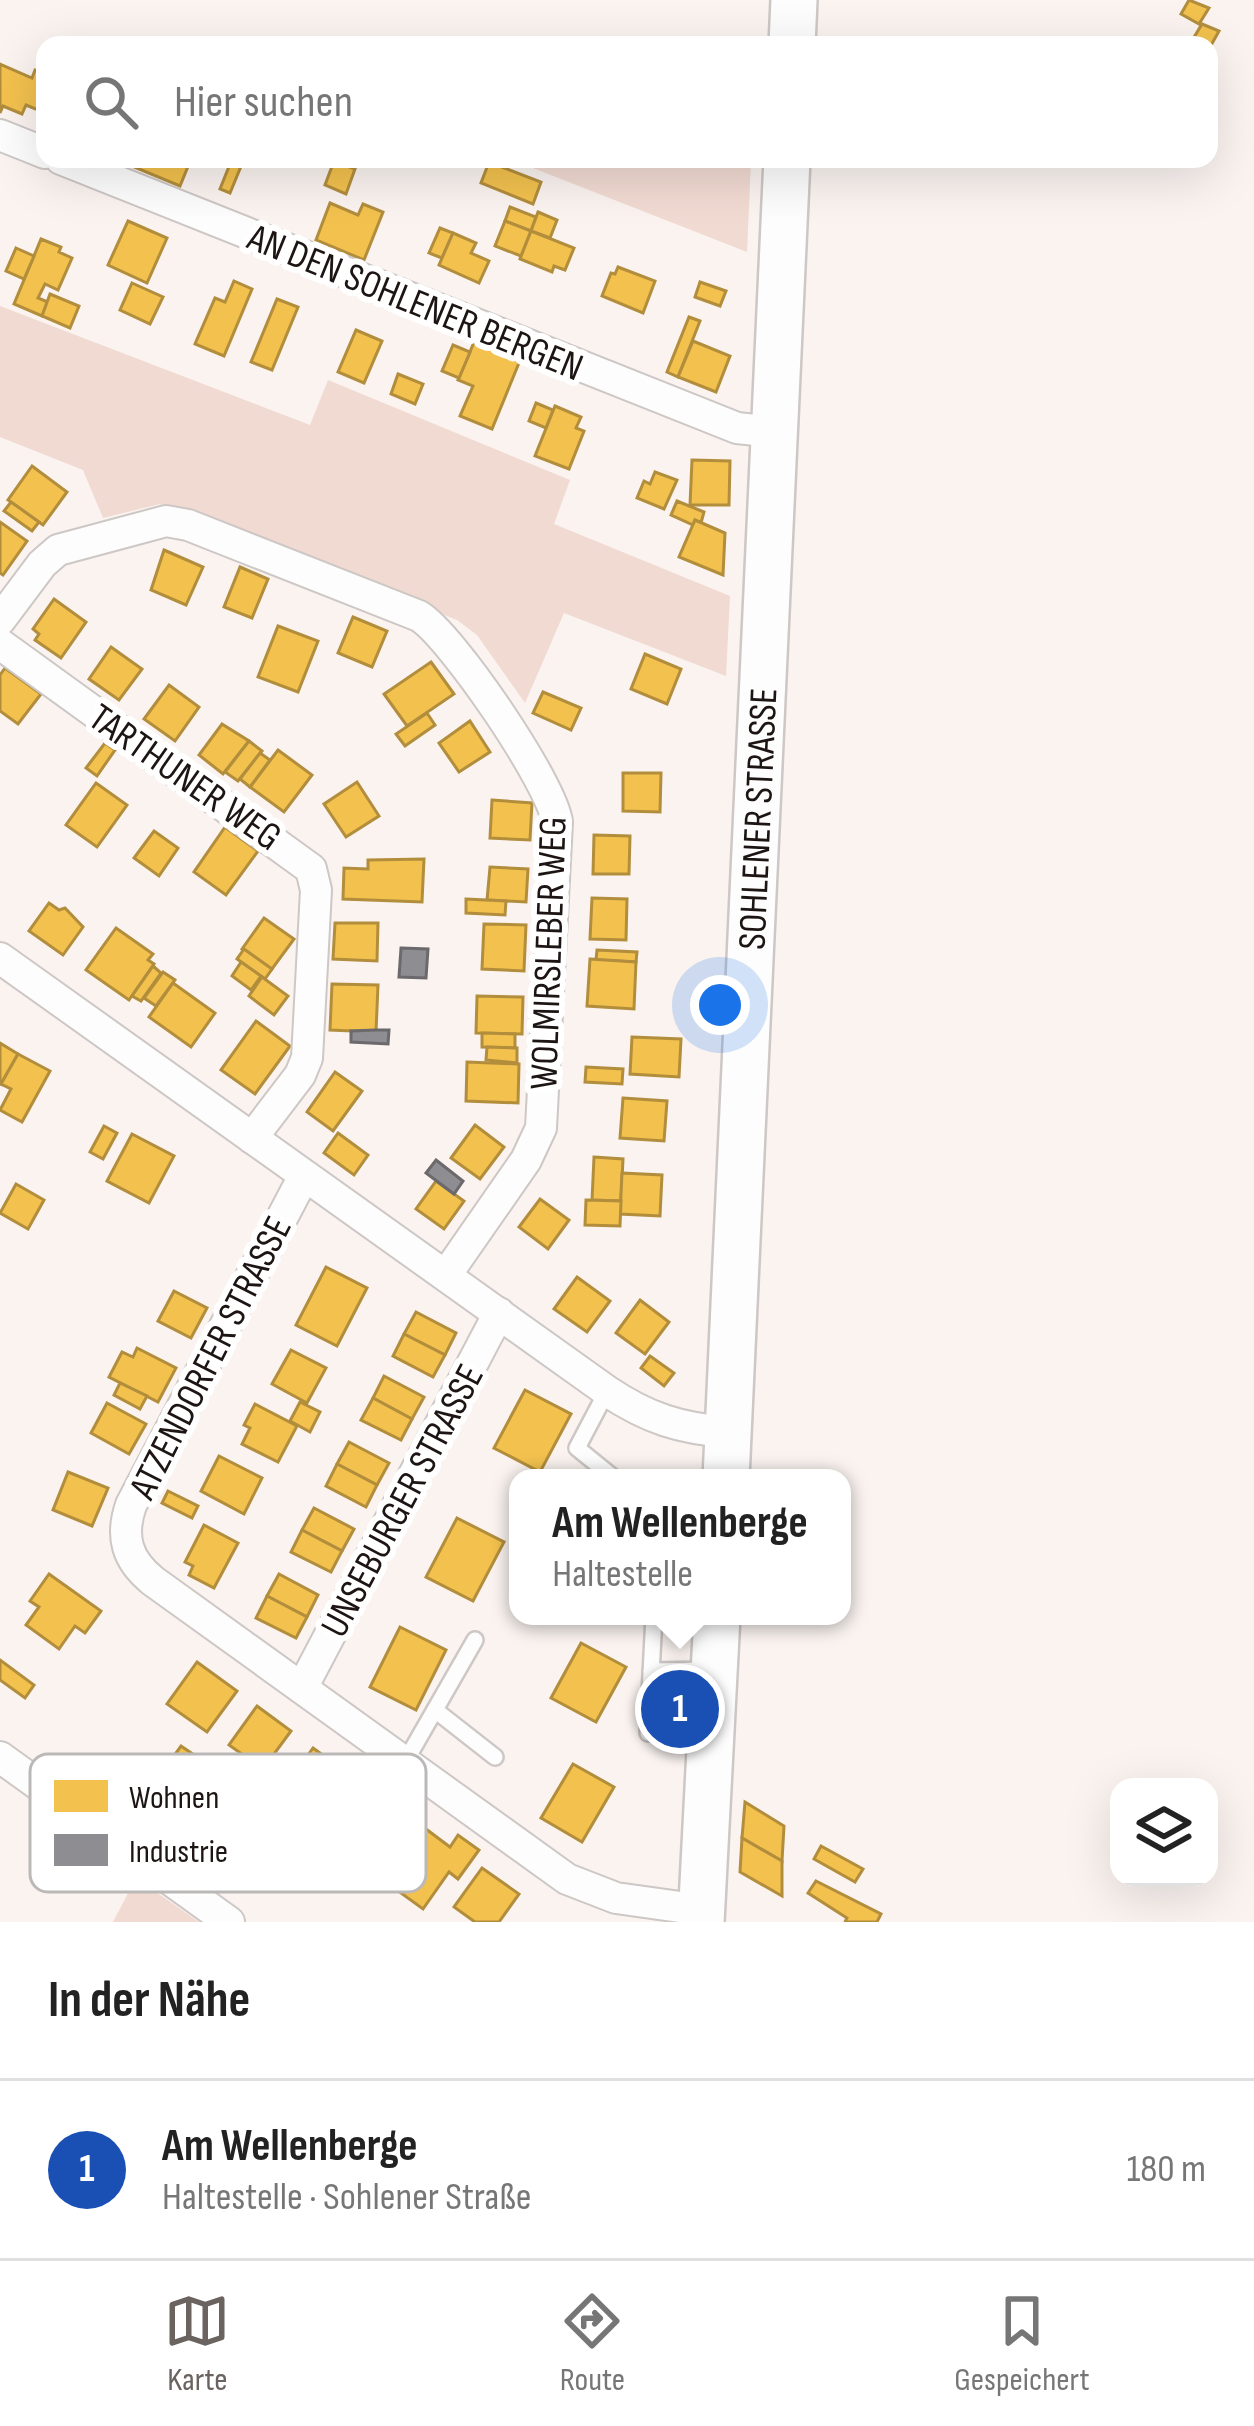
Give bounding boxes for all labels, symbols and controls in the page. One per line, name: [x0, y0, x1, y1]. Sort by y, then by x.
search box: [36, 36, 1218, 168]
icon: search: [78, 69, 144, 135]
text: Hier suchen: [174, 75, 353, 130]
street label: AN DEN SOHLENER BERGEN: [240, 214, 589, 392]
street label: SOHLENER STRASSE: [729, 687, 789, 951]
street label: TARTHUNER WEG: [79, 695, 290, 862]
street label: WOLMIRSLEBER WEG: [521, 816, 578, 1090]
your location: [690, 975, 750, 1035]
street label: ATZENDORFER STRASSE: [119, 1209, 303, 1508]
street label: UNSEBURGER STRASSE: [312, 1357, 495, 1645]
popup: [509, 1469, 851, 1625]
text: Am Wellenberge: [552, 1496, 808, 1551]
text: Haltestelle: [552, 1551, 693, 1598]
pin: 1: [641, 1664, 719, 1754]
legend: [30, 1754, 426, 1892]
text: Wohnen: [129, 1778, 219, 1818]
map controls: [1110, 1778, 1218, 1886]
button: layers: [1110, 1778, 1218, 1886]
text: Industrie: [129, 1832, 228, 1872]
text: In der Nähe: [48, 1970, 250, 2031]
text: Am Wellenberge: [162, 2119, 418, 2174]
text: 1: [79, 2146, 95, 2193]
text: 180 m: [1127, 2146, 1206, 2193]
text: Haltestelle · Sohlener Straße: [162, 2174, 531, 2221]
tab: Karte: [164, 2288, 230, 2400]
tab: Route: [559, 2288, 625, 2400]
tab: Gespeichert: [954, 2288, 1090, 2400]

